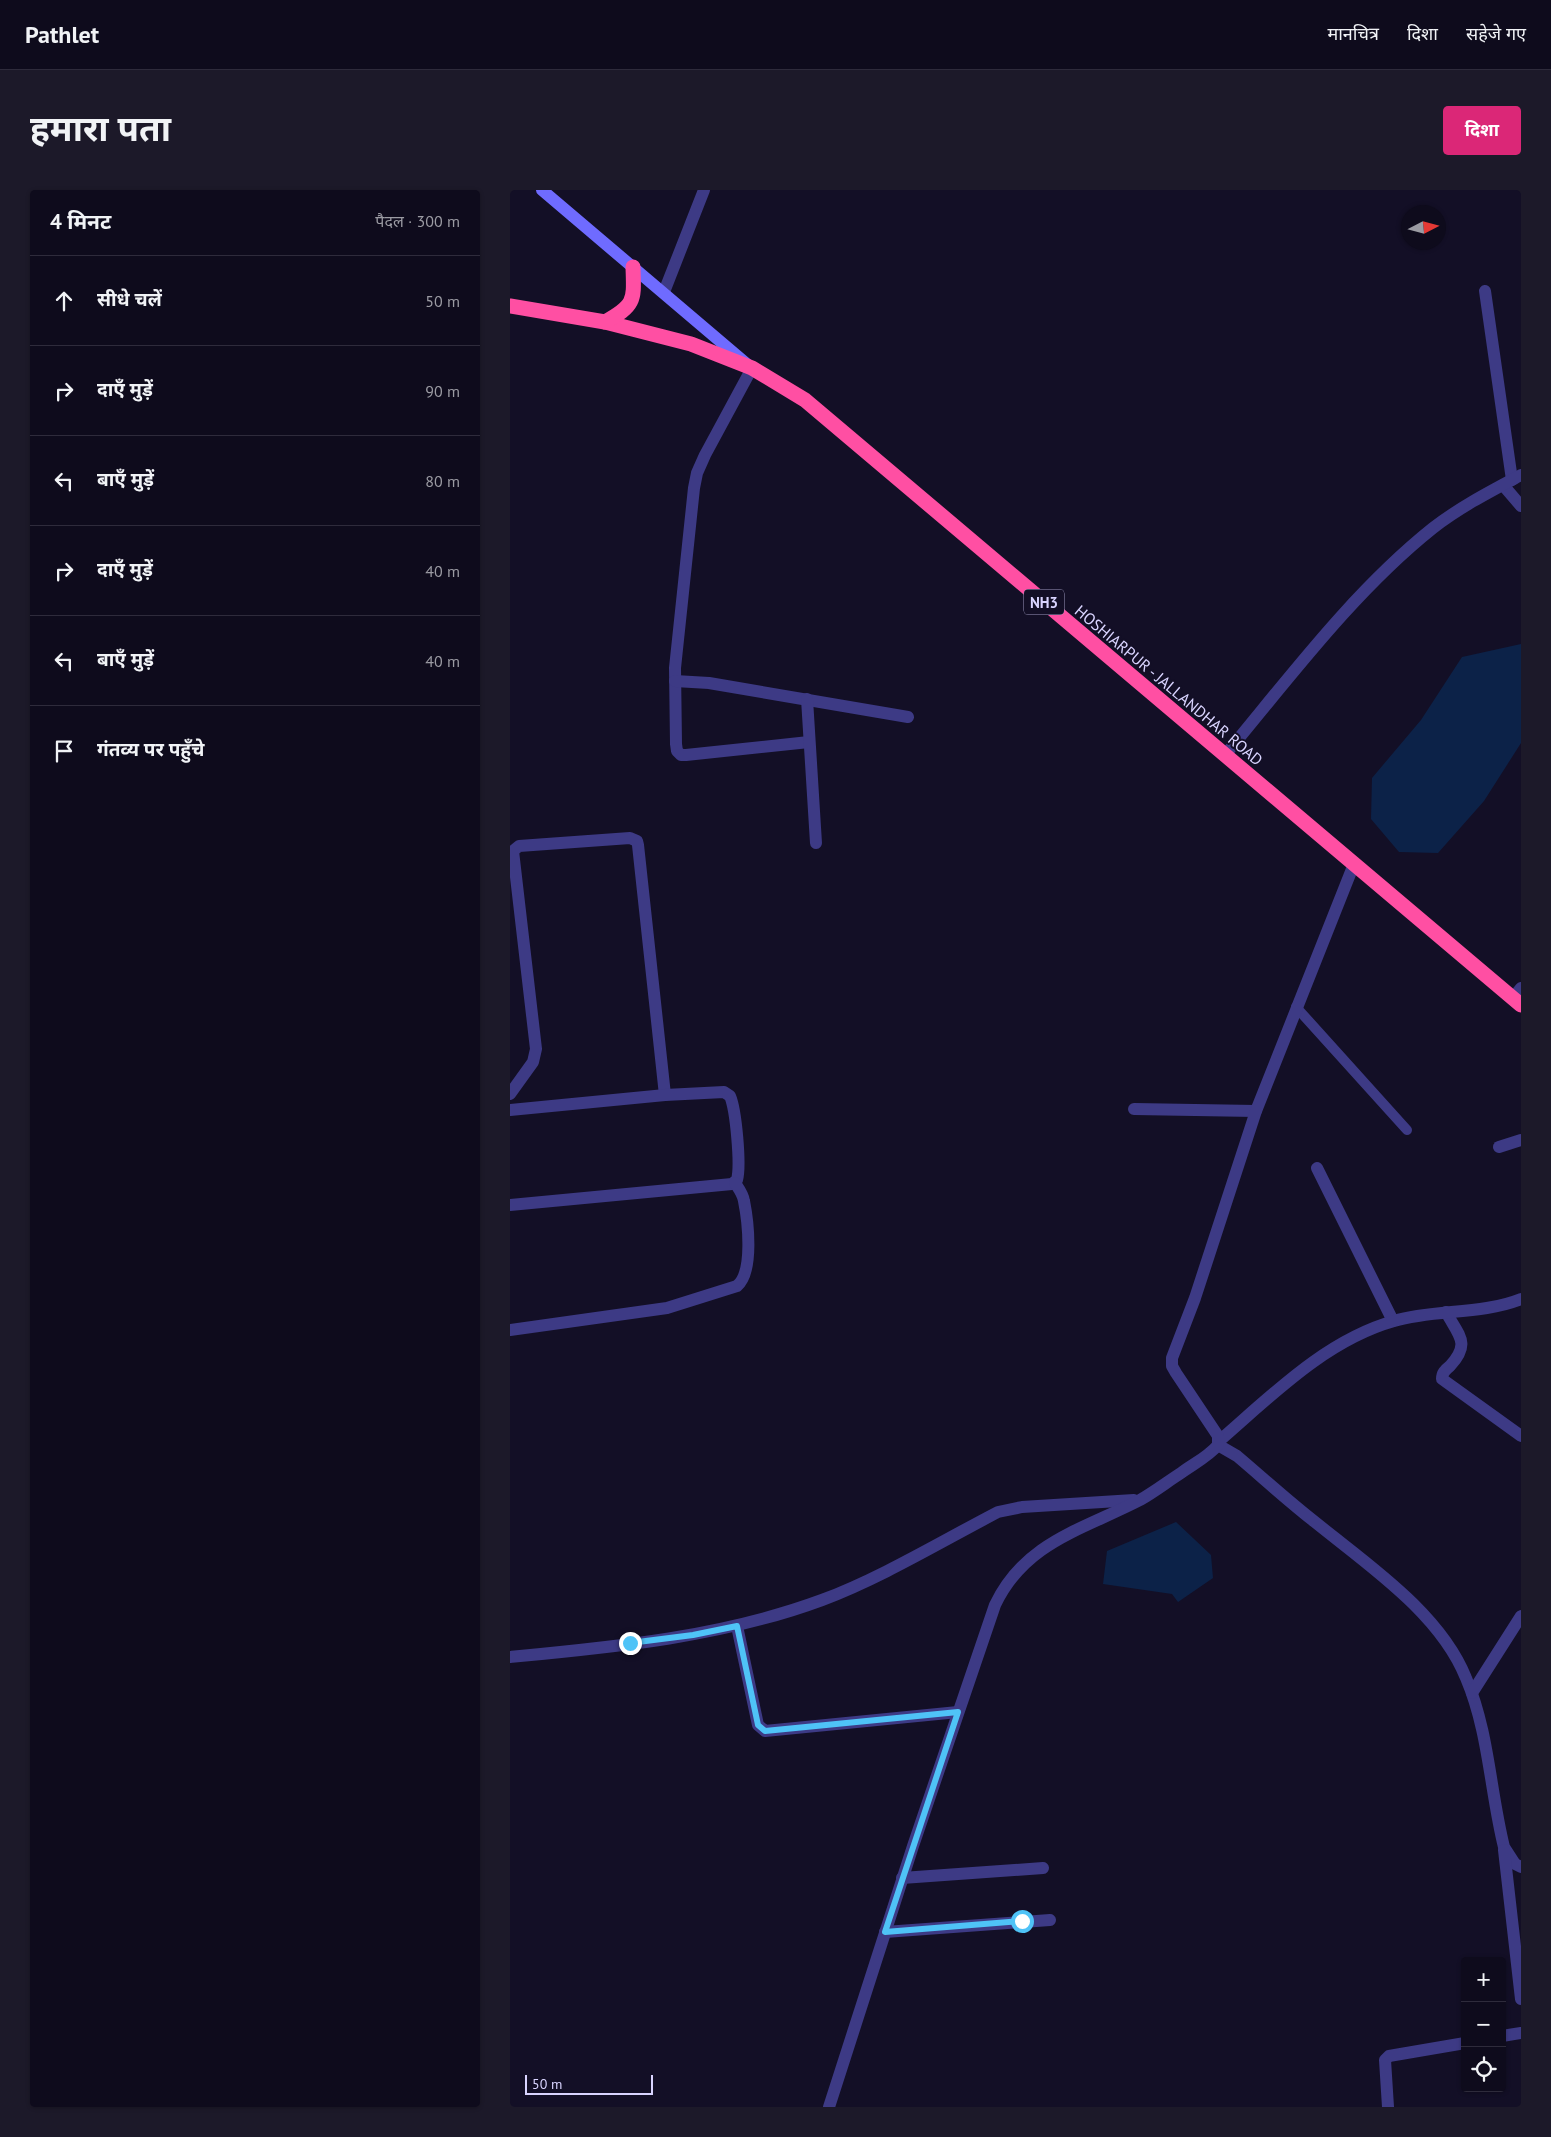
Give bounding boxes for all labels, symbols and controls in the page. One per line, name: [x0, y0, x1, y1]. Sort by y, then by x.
text: Pathlet: [25, 19, 99, 50]
text: मानचित्र: [1327, 22, 1379, 45]
text: दिशा: [1407, 22, 1438, 45]
text: सहेजे गए: [1466, 22, 1526, 45]
text: हमारा पता: [30, 105, 171, 151]
button: दिशा: [1443, 106, 1521, 155]
north arrow: [1401, 205, 1446, 250]
text: 4 मिनट: [50, 208, 111, 235]
text: पैदल · 300 m: [375, 211, 460, 231]
icon: ahead: [50, 287, 78, 315]
text: सीधे चलें: [97, 287, 162, 311]
text: 50 m: [425, 291, 460, 311]
icon: right: [50, 377, 78, 405]
text: दाएँ मुड़ें: [97, 377, 153, 401]
text: 90 m: [425, 381, 460, 401]
icon: left: [50, 467, 78, 495]
text: बाएँ मुड़ें: [97, 467, 154, 491]
text: 80 m: [425, 471, 460, 491]
icon: right: [50, 557, 78, 585]
text: दाएँ मुड़ें: [97, 557, 153, 581]
text: 40 m: [425, 561, 460, 581]
road number: NH3: [1024, 590, 1064, 614]
street label: HOSHIARPUR - JALLANDHAR ROAD: [1071, 600, 1267, 770]
icon: left: [50, 647, 78, 675]
text: बाएँ मुड़ें: [97, 647, 154, 671]
text: 40 m: [425, 651, 460, 671]
icon: arrive: [50, 737, 78, 765]
text: गंतव्य पर पहुँचे: [97, 737, 204, 761]
route end: [619, 1632, 642, 1655]
route start: [1011, 1910, 1034, 1933]
map controls: [1461, 1957, 1506, 2092]
button: +: [1461, 1957, 1506, 2002]
button: −: [1461, 2002, 1506, 2047]
button: locate: [1461, 2047, 1506, 2092]
scale bar: [525, 2072, 652, 2095]
text: 50 m: [532, 2075, 562, 2093]

